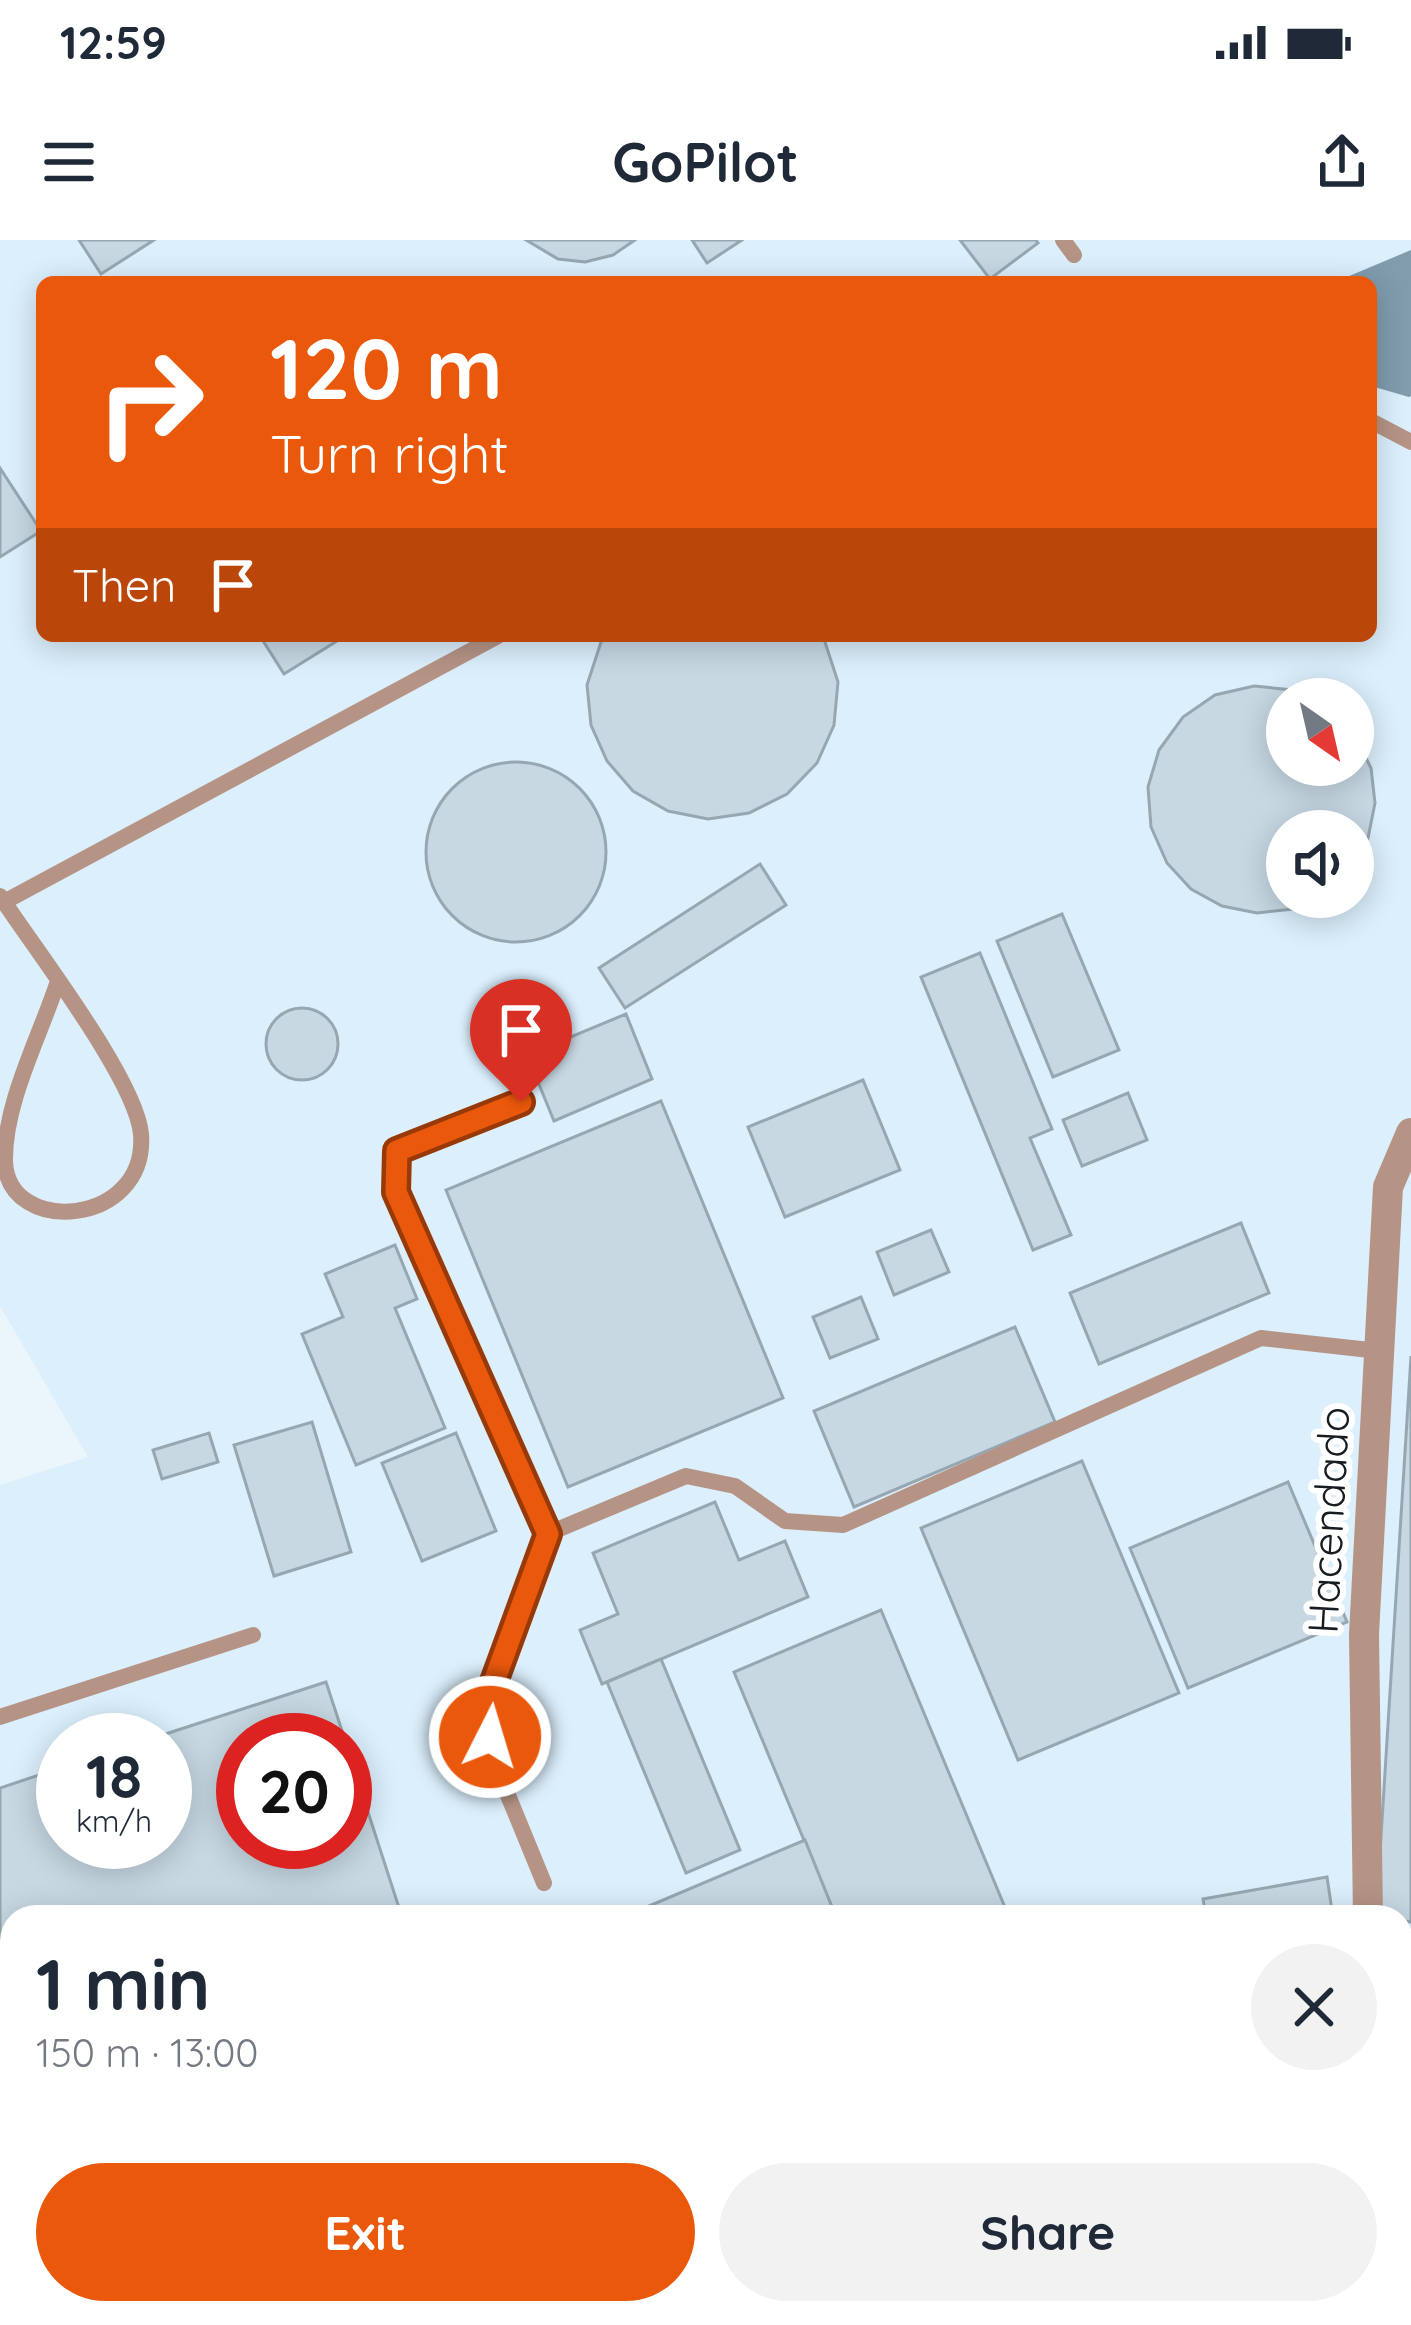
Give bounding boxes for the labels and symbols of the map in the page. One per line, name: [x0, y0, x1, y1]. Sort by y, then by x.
north arrow: [1266, 678, 1374, 786]
pin: [470, 979, 572, 1102]
street label: Hacendado: [1296, 1405, 1360, 1635]
position arrow: [427, 1674, 553, 1800]
speed limit sign: 20: [216, 1713, 372, 1869]

